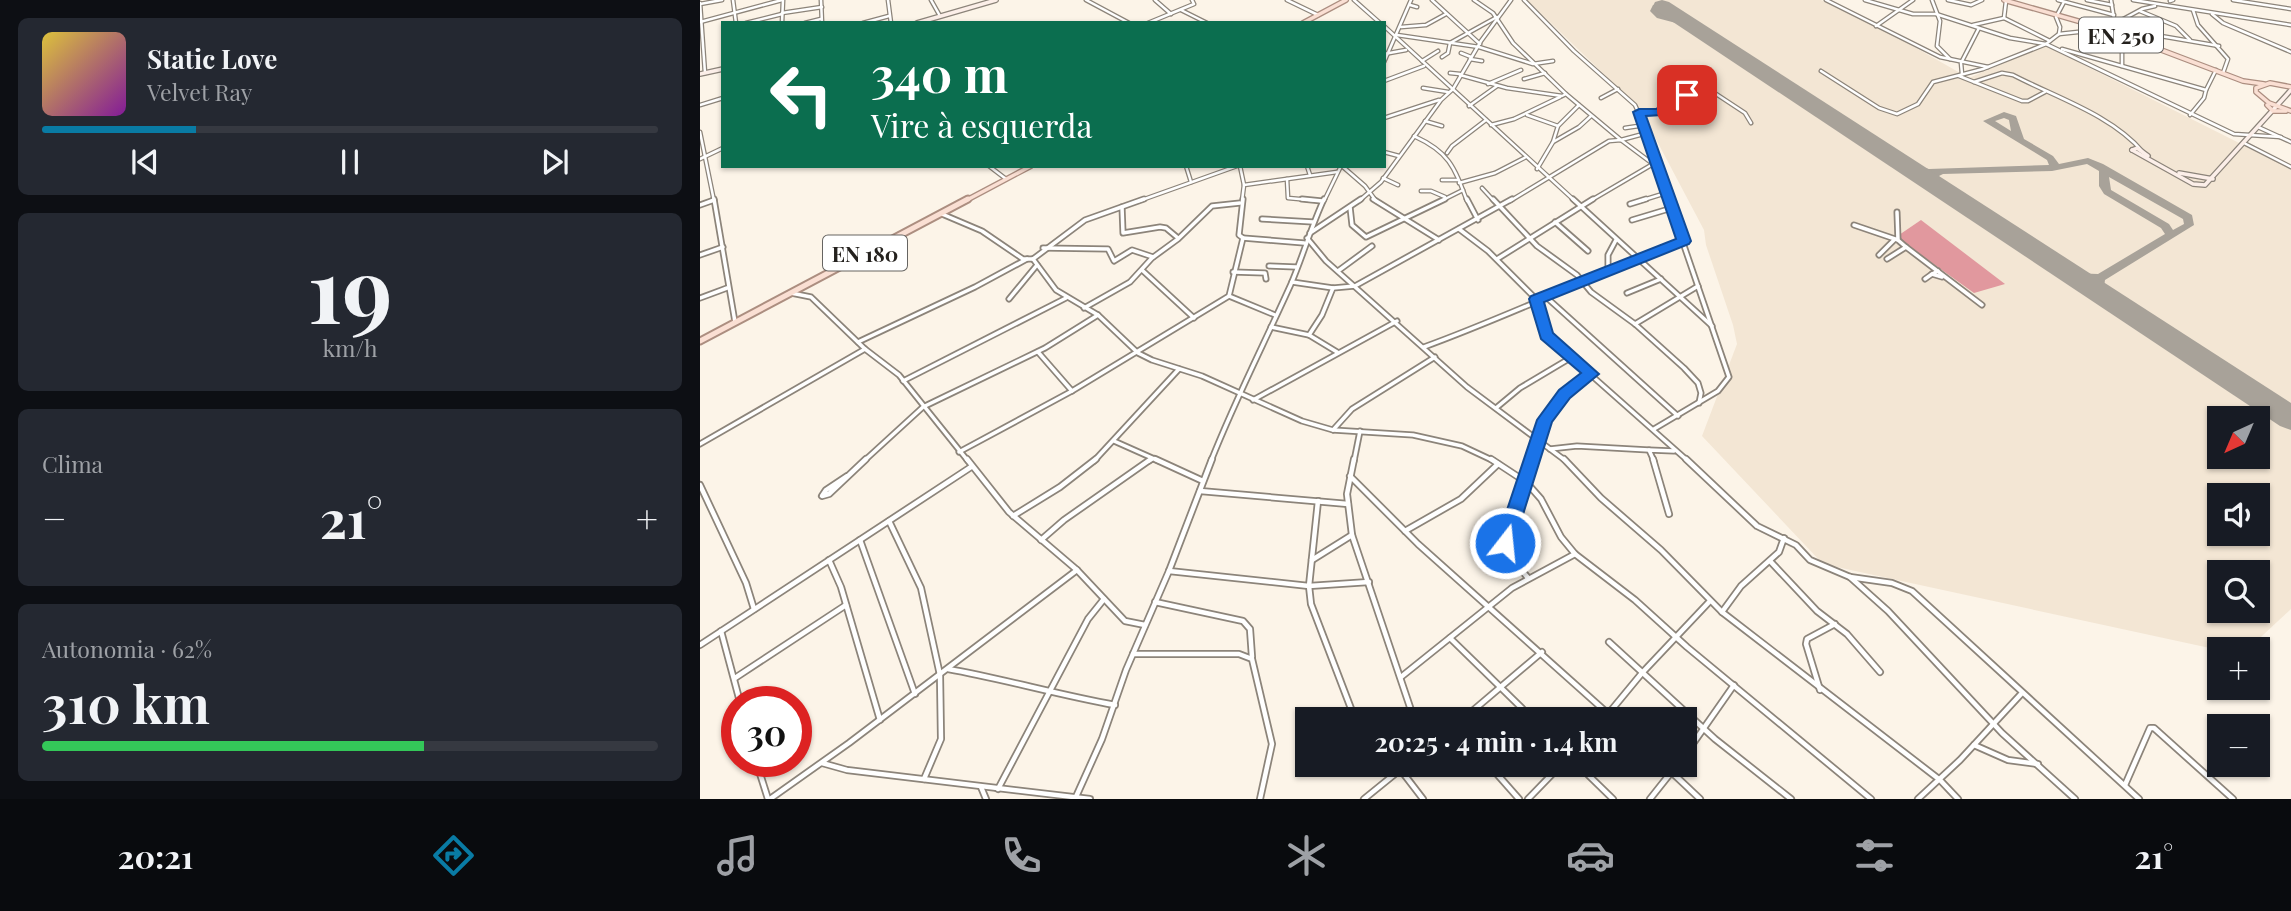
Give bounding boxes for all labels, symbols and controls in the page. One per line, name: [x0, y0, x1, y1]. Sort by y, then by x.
road number: EN 250: [2079, 18, 2163, 52]
text: 340 m: [871, 40, 1008, 105]
text: Static Love: [147, 41, 277, 76]
icon: left: [756, 49, 847, 140]
pin: [1657, 65, 1717, 125]
text: Velvet Ray: [147, 76, 252, 107]
icon: arrive: [1668, 76, 1706, 114]
text: Vire à esquerda: [871, 103, 1092, 146]
icon: previous: [126, 143, 164, 181]
icon: pause: [331, 143, 369, 181]
icon: next: [536, 143, 574, 181]
text: 19: [307, 226, 393, 347]
road number: EN 180: [823, 236, 907, 270]
text: km/h: [322, 332, 378, 363]
north arrow: [2207, 406, 2270, 469]
map controls: [2207, 406, 2270, 777]
text: Clima: [42, 448, 103, 479]
text: 21°: [320, 483, 383, 552]
button: sound: [2207, 483, 2270, 546]
text: −: [42, 492, 67, 543]
text: +: [636, 492, 658, 543]
position arrow: [1468, 506, 1542, 580]
button: search: [2207, 560, 2270, 623]
text: Autonomia · 62%: [42, 633, 212, 664]
button: +: [2207, 637, 2270, 700]
text: 310 km: [42, 668, 210, 737]
speed limit sign: 30: [721, 686, 812, 777]
button: −: [2207, 714, 2270, 777]
text: 20:25 · 4 min · 1.4 km: [1374, 724, 1618, 759]
icon: directions: [429, 831, 478, 880]
icon: music: [713, 831, 762, 880]
icon: phone: [997, 831, 1046, 880]
icon: climate: [1282, 831, 1331, 880]
icon: car: [1566, 831, 1615, 880]
icon: filters: [1850, 831, 1899, 880]
text: 20:21: [118, 834, 193, 877]
text: 21°: [2135, 834, 2173, 877]

